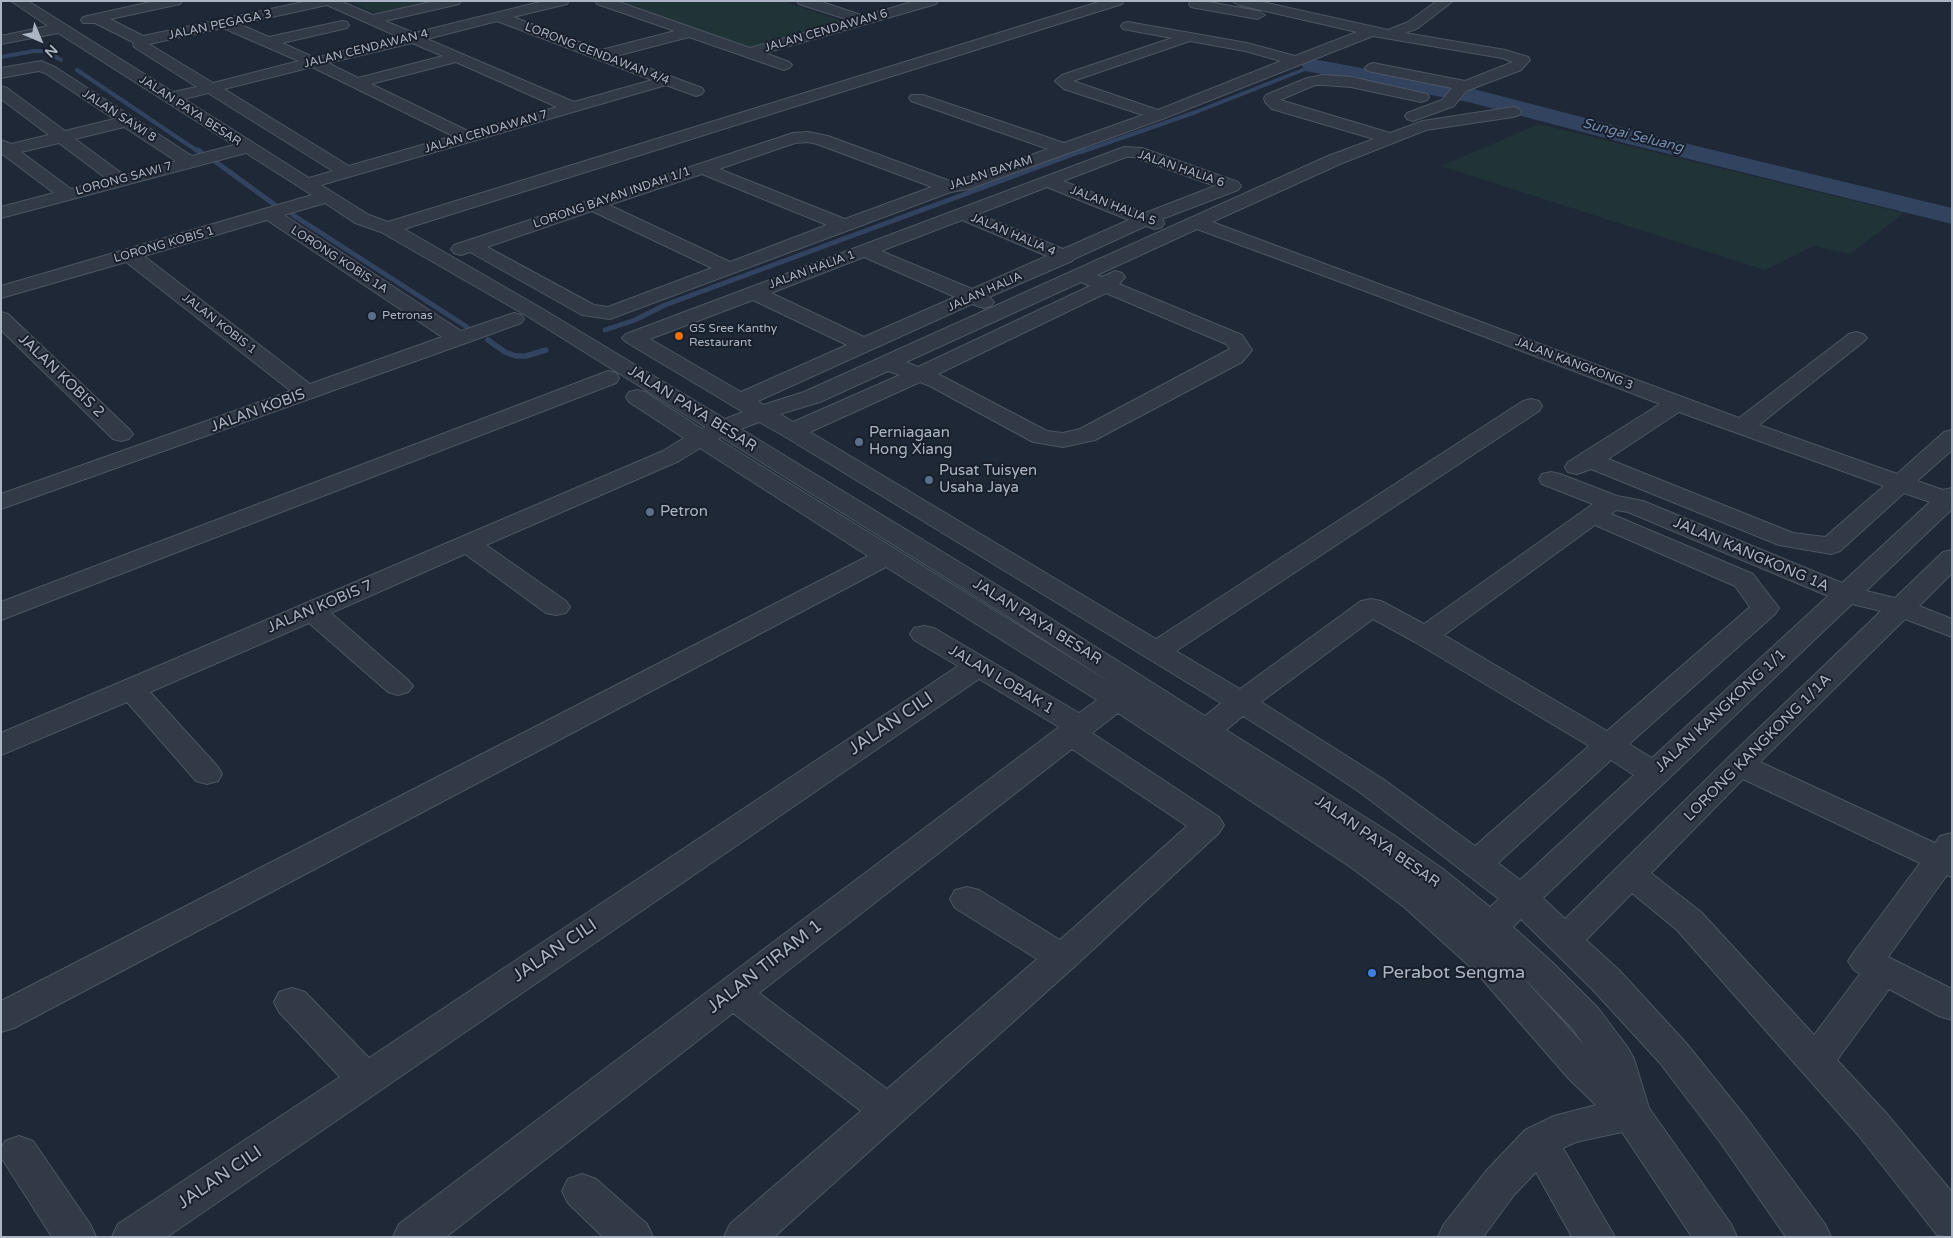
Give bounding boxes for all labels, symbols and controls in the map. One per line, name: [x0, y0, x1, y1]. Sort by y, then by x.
street label: JALAN CENDAWAN 6: [763, 6, 889, 56]
street label: JALAN PEGAGA 3: [167, 7, 273, 43]
north arrow: [15, 15, 65, 65]
street label: LORONG CENDAWAN 4/4: [523, 20, 671, 88]
street label: JALAN CENDAWAN 4: [302, 27, 430, 71]
text: N: [41, 41, 61, 61]
street label: JALAN PAYA BESAR: [136, 73, 244, 149]
street label: JALAN SAWI 8: [79, 87, 159, 145]
street label: JALAN CENDAWAN 7: [423, 107, 549, 157]
water label: Sungai Seluang: [1581, 115, 1685, 157]
street label: JALAN HALIA 6: [1136, 147, 1226, 191]
street label: JALAN BAYAM: [947, 153, 1035, 193]
street label: LORONG SAWI 7: [74, 159, 174, 199]
street label: LORONG BAYAN INDAH 1/1: [531, 164, 693, 232]
street label: JALAN HALIA 5: [1068, 183, 1158, 229]
street label: JALAN HALIA 4: [968, 211, 1058, 259]
street label: LORONG KOBIS 1A: [288, 223, 390, 297]
street label: LORONG KOBIS 1: [112, 224, 216, 266]
street label: JALAN HALIA 1: [767, 248, 857, 292]
street label: JALAN HALIA: [945, 269, 1025, 315]
street label: JALAN KOBIS 1: [179, 291, 259, 357]
place label: Petronas: [382, 309, 433, 323]
marker: Petronas: [366, 310, 378, 322]
place label: GS Sree Kanthy Restaurant: [689, 322, 777, 350]
street label: JALAN KOBIS 2: [14, 330, 108, 422]
marker: GS Sree Kanthy Restaurant: [673, 330, 685, 342]
street label: JALAN KANGKONG 3: [1513, 335, 1635, 393]
street label: JALAN PAYA BESAR: [624, 362, 760, 456]
street label: JALAN KOBIS: [208, 386, 308, 436]
place label: Perniagaan Hong Xiang: [869, 424, 953, 459]
marker: Perniagaan Hong Xiang: [853, 436, 865, 448]
place label: Pusat Tuisyen Usaha Jaya: [939, 462, 1037, 497]
marker: Pusat Tuisyen Usaha Jaya: [923, 474, 935, 486]
place label: Petron: [660, 503, 708, 521]
marker: Petron: [644, 506, 656, 518]
street label: JALAN KANGKONG 1A: [1670, 514, 1832, 596]
street label: JALAN PAYA BESAR: [969, 575, 1105, 669]
street label: JALAN KOBIS 7: [265, 577, 375, 637]
street label: JALAN LOBAK 1: [945, 642, 1057, 718]
street label: JALAN KANGKONG 1/1: [1652, 646, 1790, 776]
street label: LORONG KANGKONG 1/1A: [1681, 671, 1835, 825]
street label: JALAN CILI: [845, 688, 937, 760]
street label: JALAN PAYA BESAR: [1311, 792, 1443, 892]
street label: JALAN CILI: [509, 915, 601, 987]
street label: JALAN TIRAM 1: [703, 915, 827, 1019]
place label: Perabot Sengma: [1382, 962, 1525, 984]
marker: Perabot Sengma: [1366, 967, 1378, 979]
street label: JALAN CILI: [174, 1142, 266, 1214]

